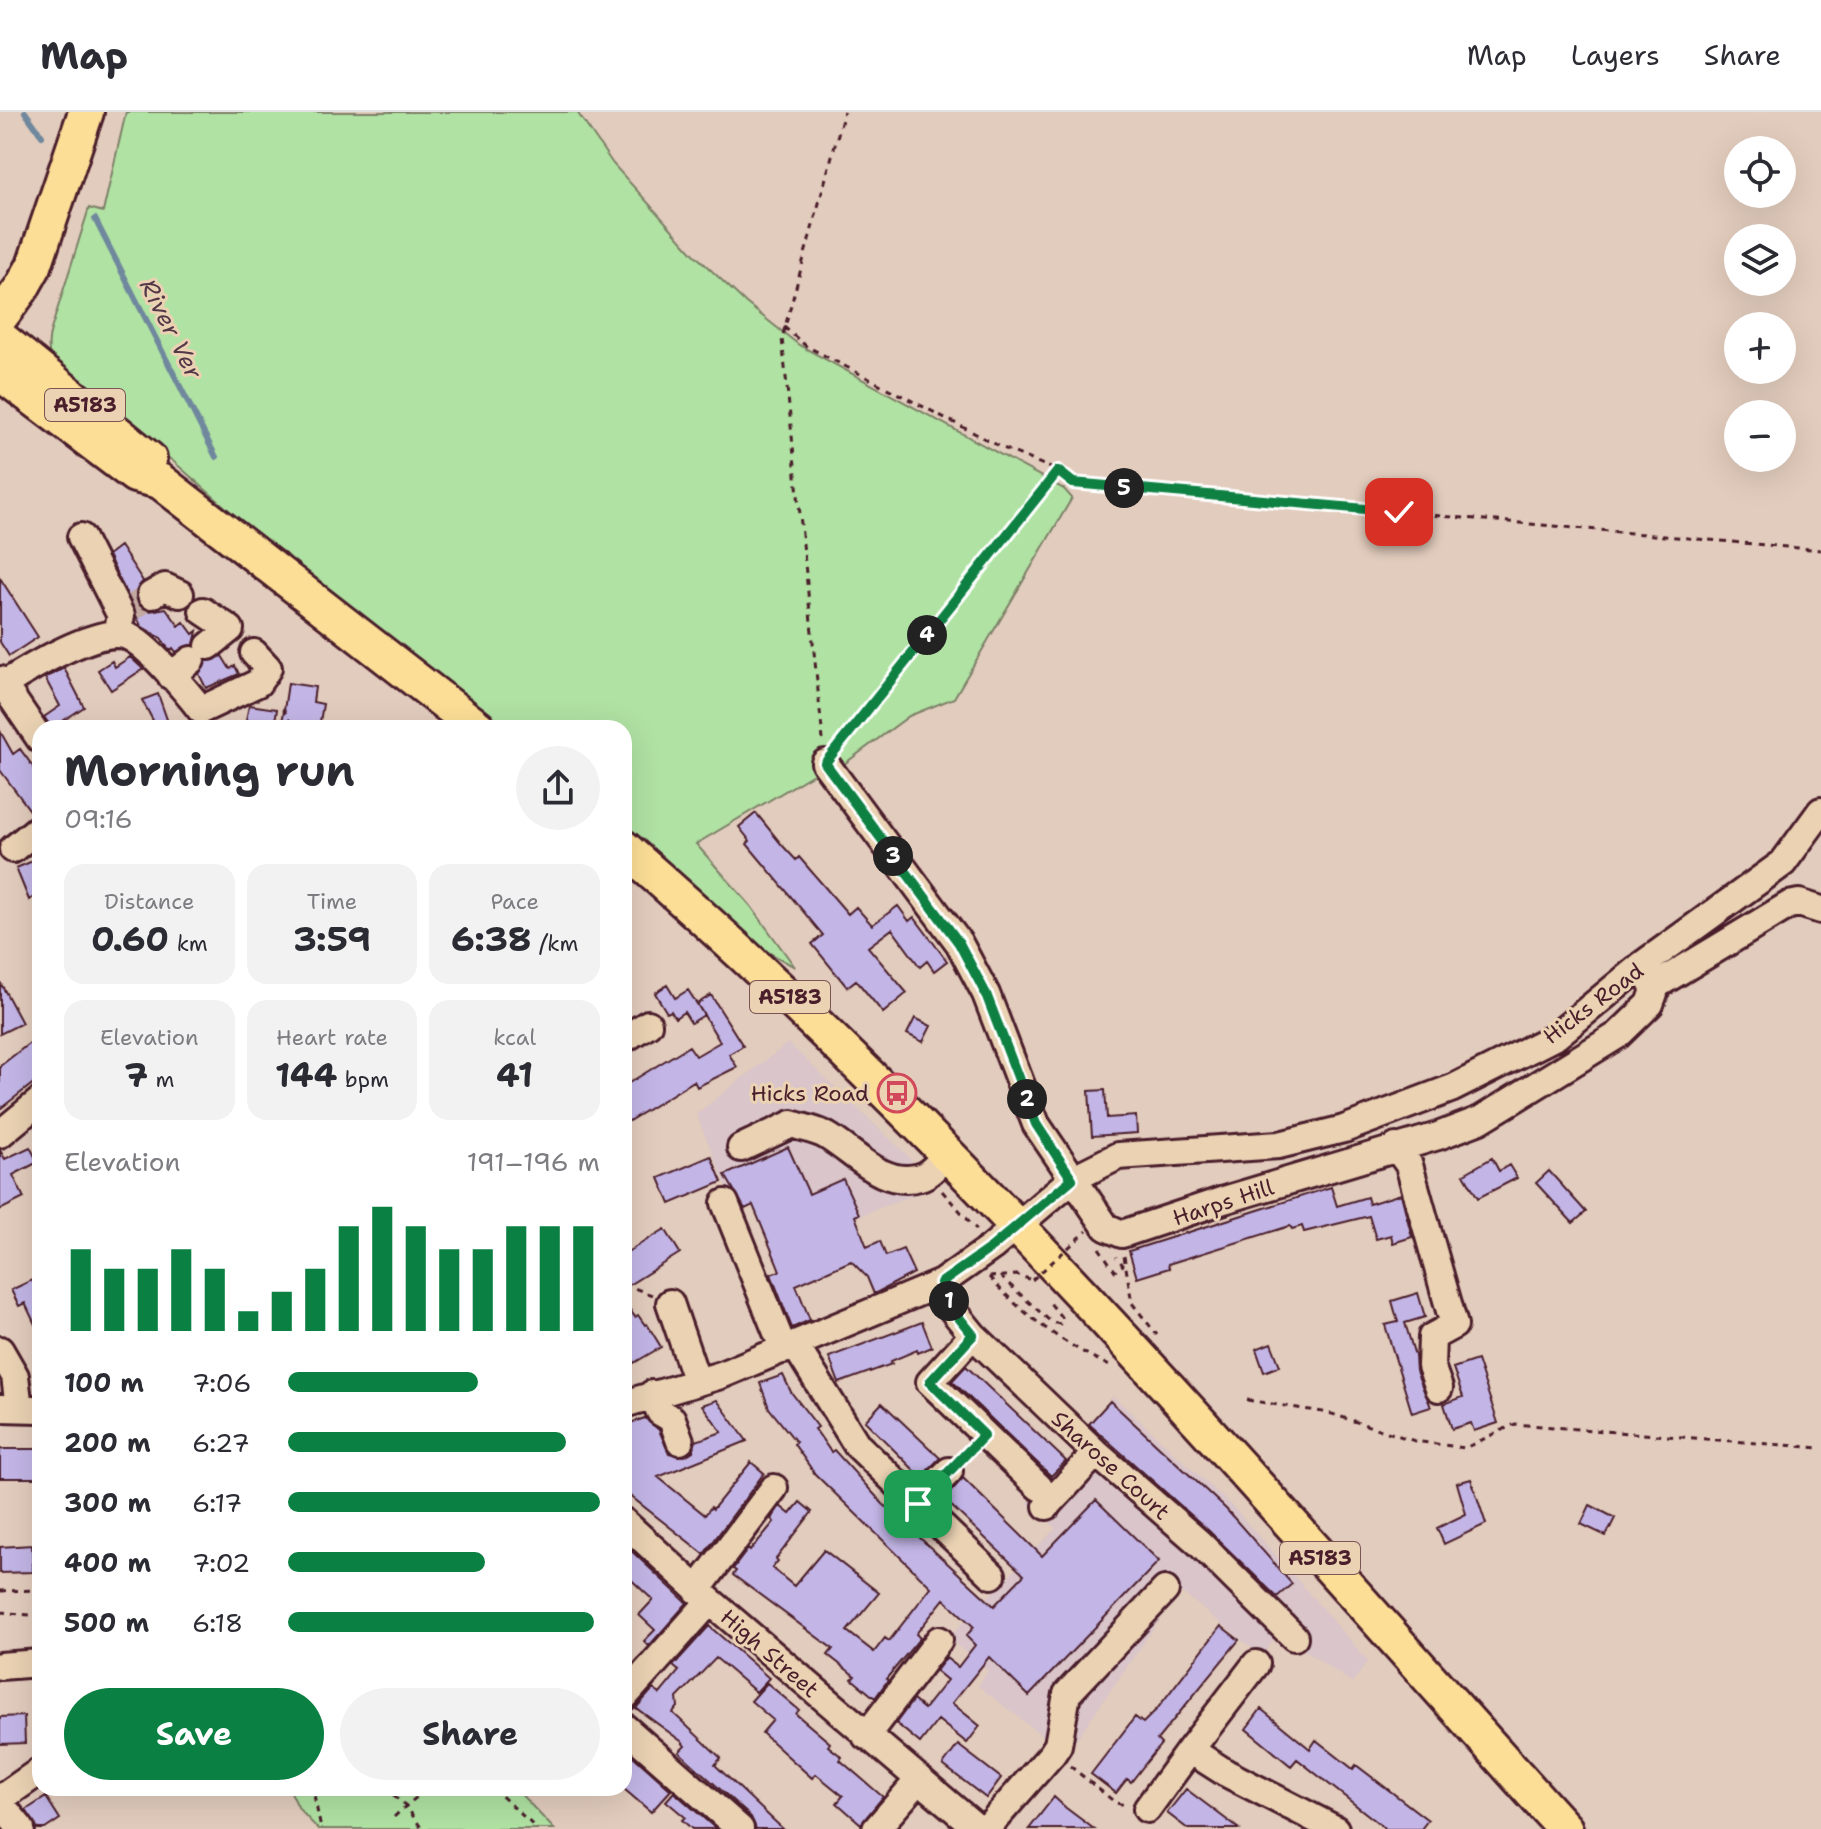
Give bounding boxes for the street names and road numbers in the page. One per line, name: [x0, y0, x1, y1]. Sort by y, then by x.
road number: A5183: [45, 389, 125, 421]
street label: Hicks Road: [1537, 956, 1649, 1051]
road number: A5183: [750, 981, 830, 1013]
street label: Harps Hill: [1169, 1172, 1278, 1232]
street label: Sharose Court: [1045, 1404, 1176, 1526]
road number: A5183: [1280, 1542, 1360, 1574]
street label: High Street: [714, 1603, 825, 1704]

